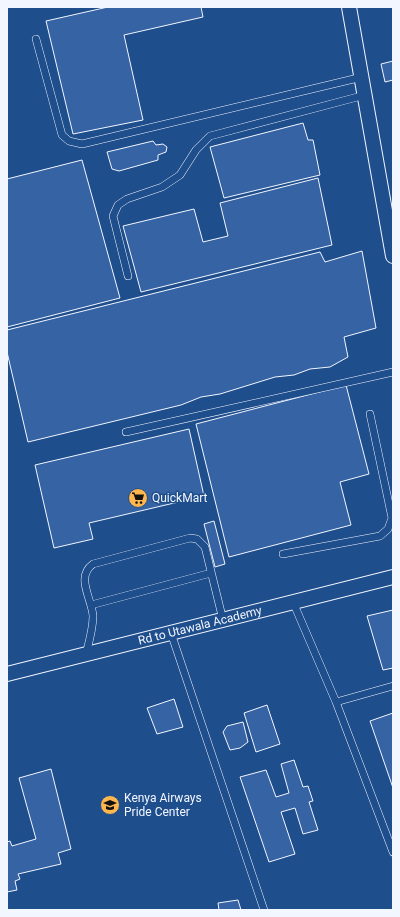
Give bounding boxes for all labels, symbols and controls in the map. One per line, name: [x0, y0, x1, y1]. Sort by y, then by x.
supermarket icon: QuickMart: [127, 487, 149, 509]
place label: QuickMart: [152, 491, 208, 505]
street label: Rd to Utawala Academy: [137, 603, 264, 648]
place label: Kenya Airways Pride Center: [124, 791, 202, 819]
school or university icon: Kenya Airways Pride Center: [99, 794, 121, 816]

